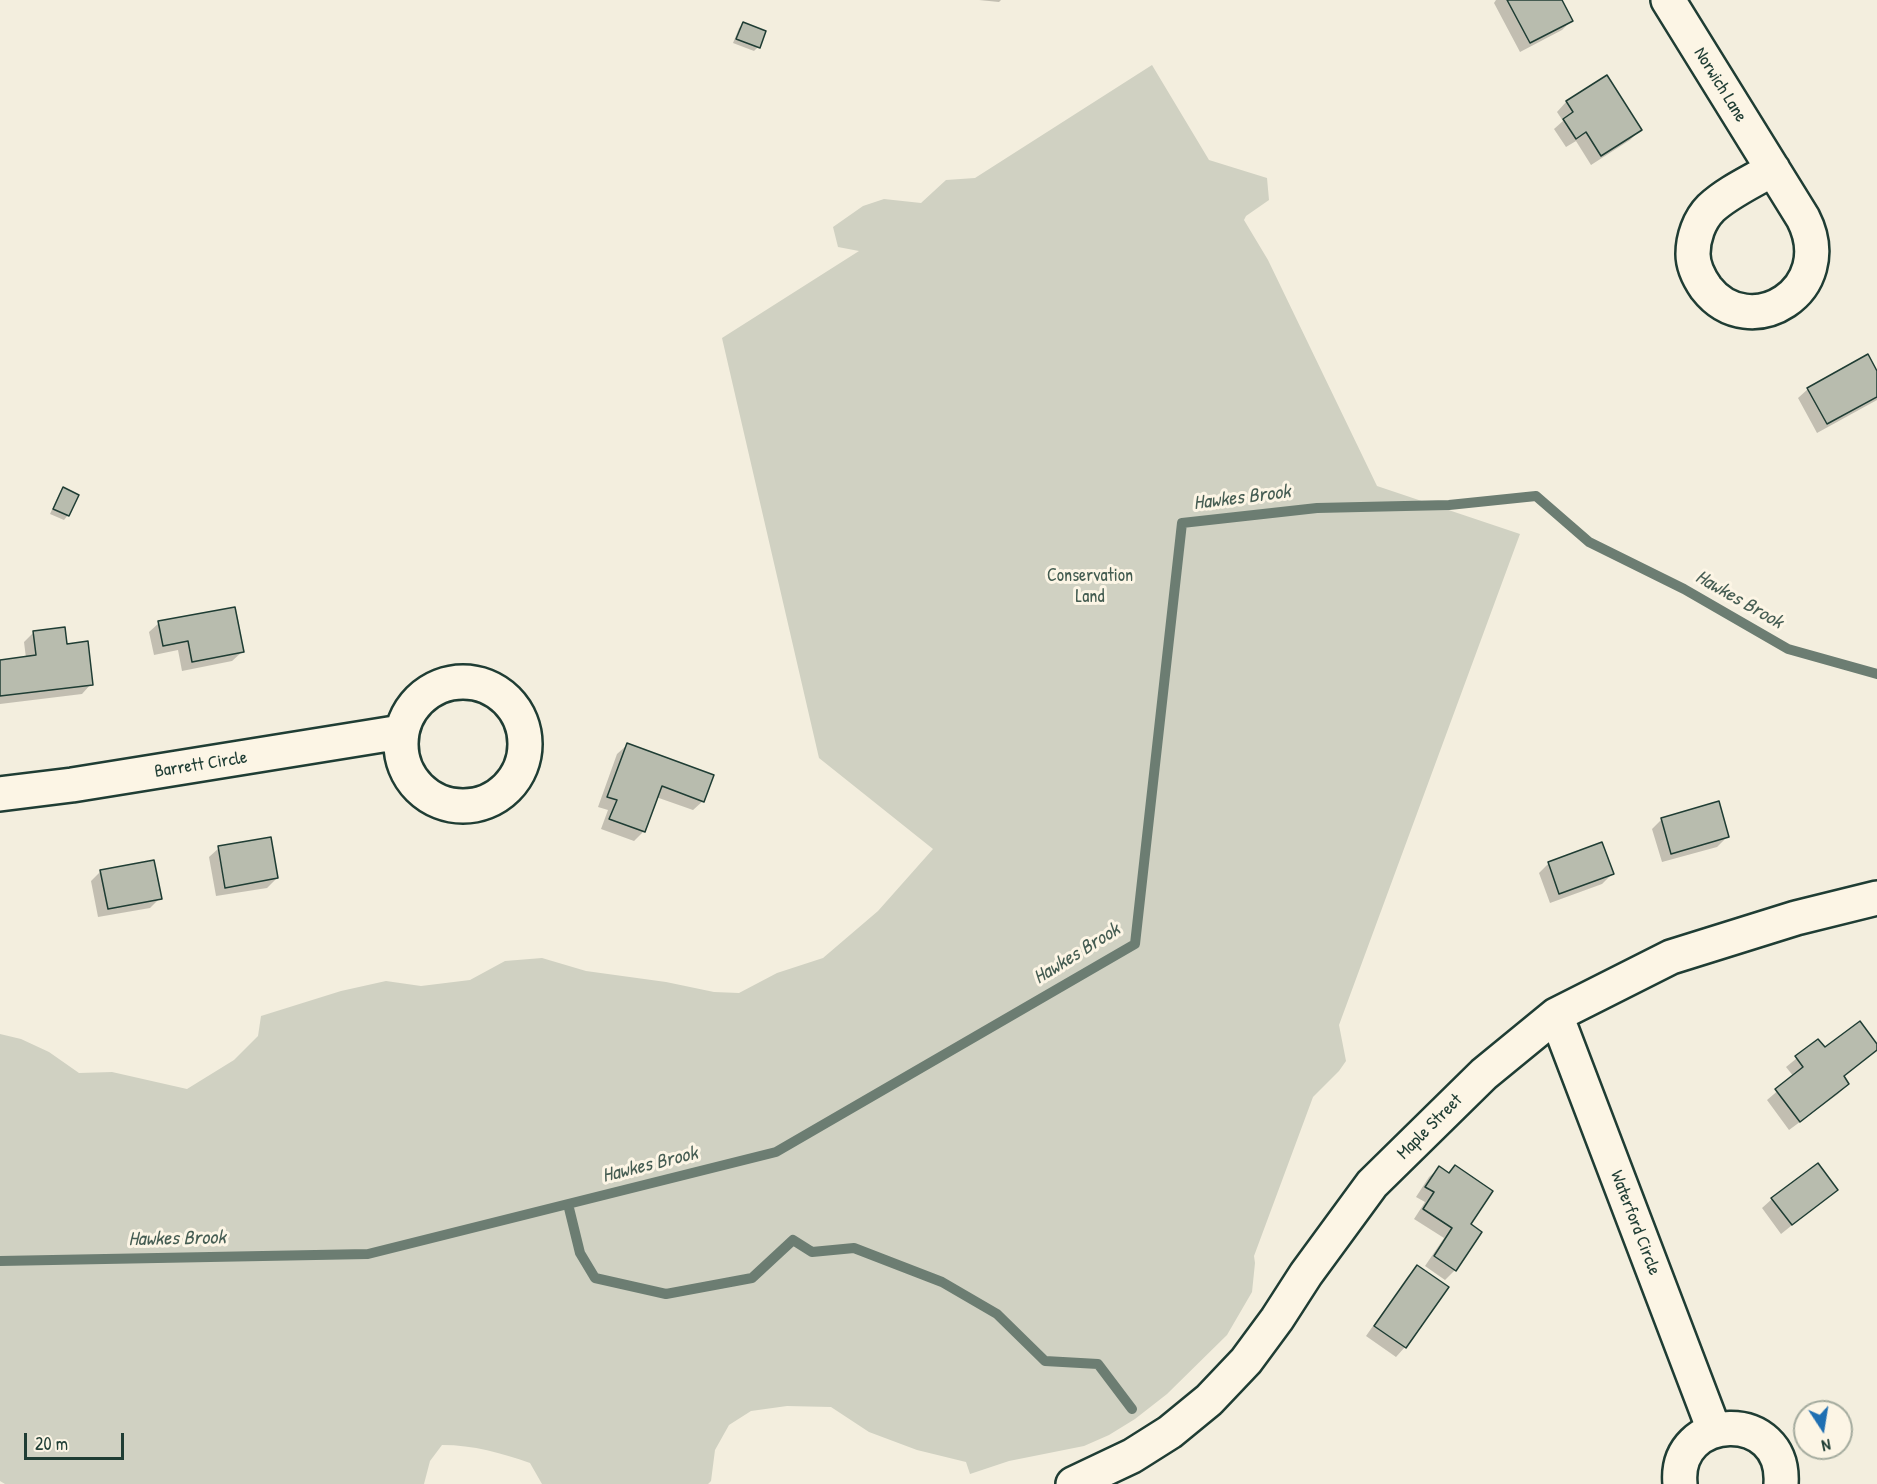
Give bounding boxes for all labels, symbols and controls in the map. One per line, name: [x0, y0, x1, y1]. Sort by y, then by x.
street label: Norwich Lane: [1689, 44, 1751, 126]
water label: Hawkes Brook: [1192, 480, 1292, 516]
park label: Conservation Land: [1047, 565, 1133, 608]
water label: Hawkes Brook: [1691, 565, 1787, 635]
street label: Barrett Circle: [153, 747, 249, 783]
water label: Hawkes Brook: [1029, 918, 1125, 990]
street label: Maple Street: [1393, 1090, 1467, 1164]
water label: Hawkes Brook: [600, 1142, 700, 1188]
street label: Waterford Circle: [1605, 1168, 1665, 1278]
water label: Hawkes Brook: [128, 1226, 226, 1252]
north arrow: [1793, 1400, 1853, 1460]
scale bar: [27, 1421, 128, 1459]
text: 20 m: [35, 1431, 68, 1456]
text: N: [1820, 1434, 1833, 1457]

